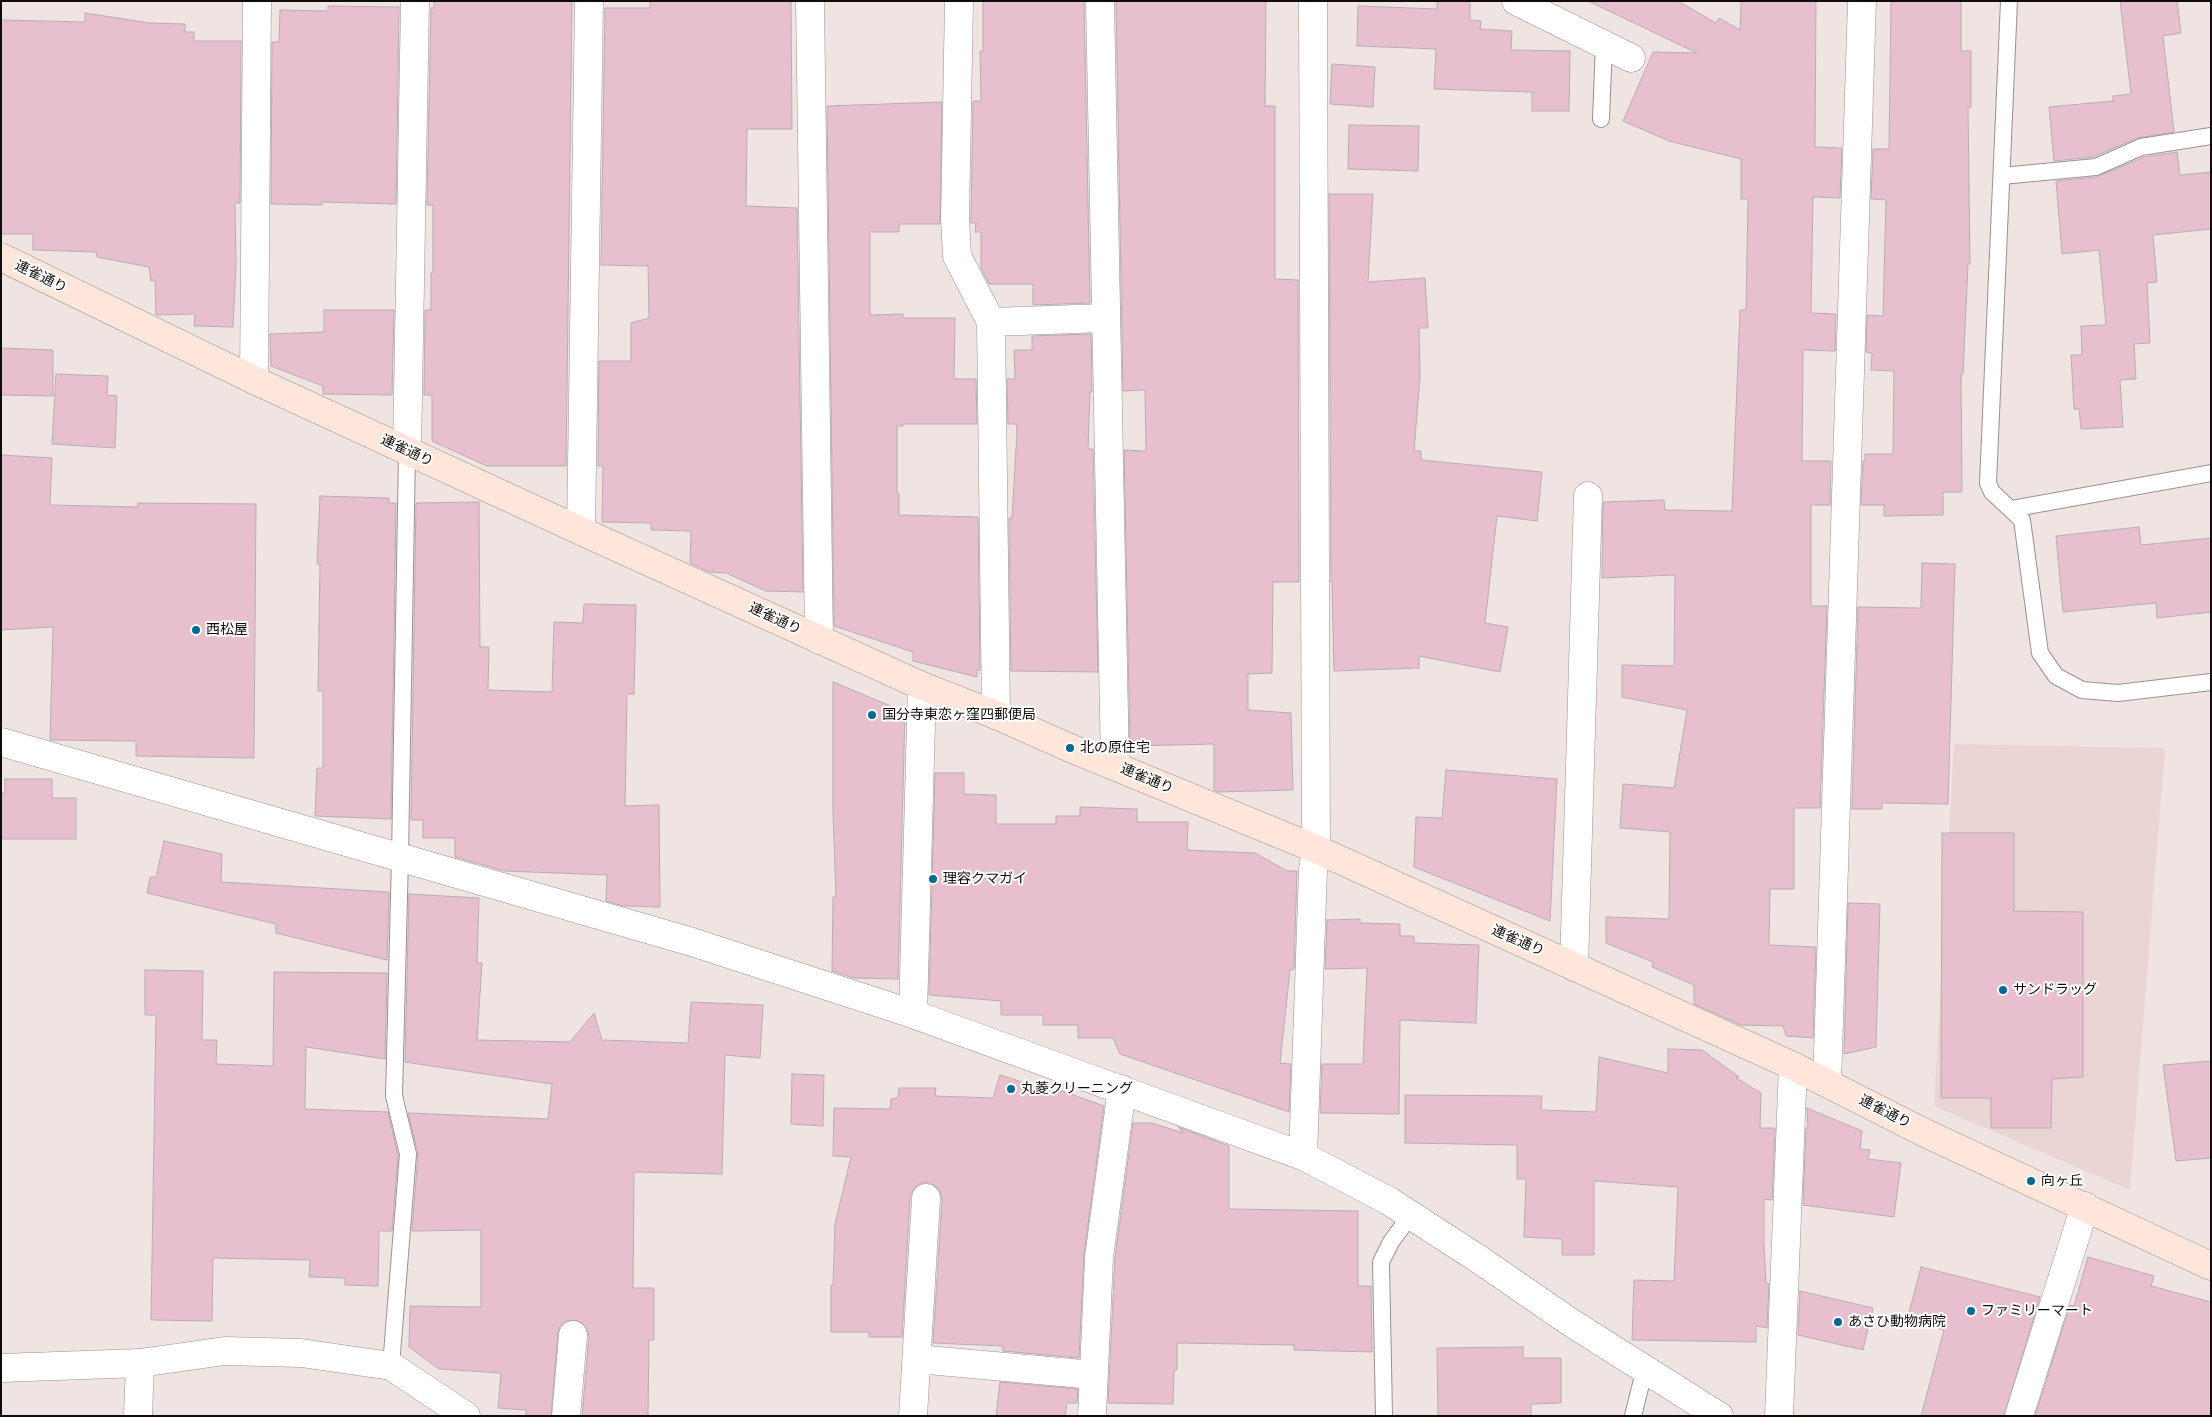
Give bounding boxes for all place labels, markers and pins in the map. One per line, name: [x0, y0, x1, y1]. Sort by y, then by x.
place label: 西松屋: [206, 622, 248, 638]
marker: 西松屋: [190, 624, 202, 636]
place label: 国分寺東恋ヶ窪四郵便局: [882, 707, 1036, 723]
marker: 国分寺東恋ヶ窪四郵便局: [866, 709, 878, 721]
place label: 北の原住宅: [1080, 740, 1150, 756]
marker: 北の原住宅: [1064, 742, 1076, 754]
place label: 理容クマガイ: [943, 871, 1027, 887]
marker: 理容クマガイ: [927, 873, 939, 885]
place label: サンドラッグ: [2013, 982, 2097, 998]
marker: サンドラッグ: [1997, 984, 2009, 996]
place label: 丸菱クリーニング: [1021, 1081, 1133, 1097]
marker: 丸菱クリーニング: [1005, 1083, 1017, 1095]
place label: 向ヶ丘: [2041, 1173, 2083, 1189]
marker: 向ヶ丘: [2025, 1175, 2037, 1187]
place label: ファミリーマート: [1981, 1303, 2093, 1319]
marker: ファミリーマート: [1965, 1305, 1977, 1317]
place label: あさひ動物病院: [1848, 1314, 1946, 1330]
marker: あさひ動物病院: [1832, 1316, 1844, 1328]

